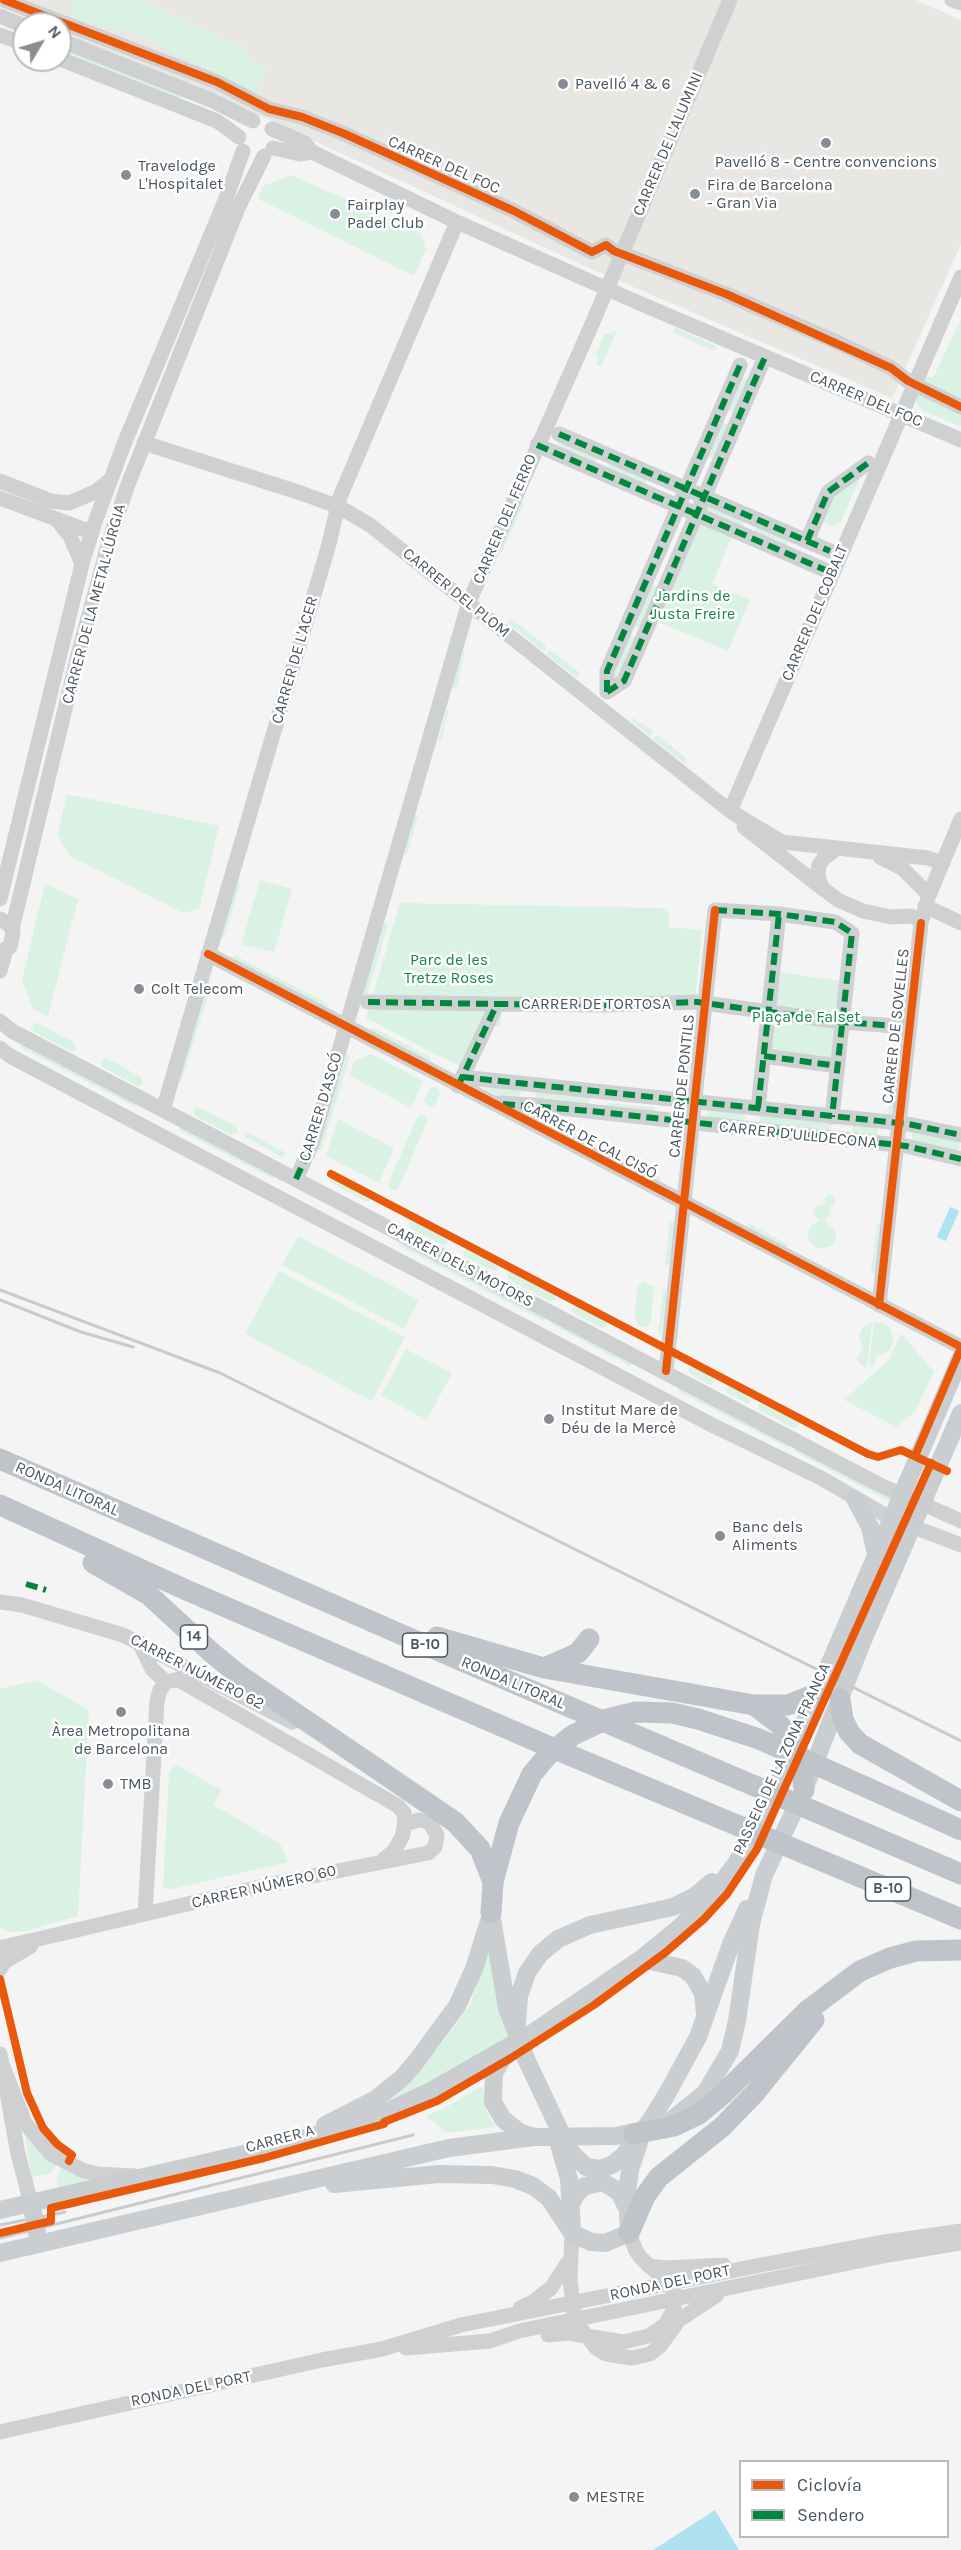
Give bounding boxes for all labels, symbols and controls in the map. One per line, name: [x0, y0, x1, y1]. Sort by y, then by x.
north arrow: [12, 12, 72, 72]
text: N: [44, 21, 66, 42]
street label: CARRER DE L'ALUMINI: [629, 69, 707, 219]
place label: Pavelló 4 & 6: [575, 74, 671, 94]
marker: Pavelló 4 & 6: [556, 77, 570, 91]
street label: CARRER DEL FOC: [385, 132, 503, 198]
marker: Pavelló 8 - Centre convencions: [819, 136, 833, 150]
place label: Pavelló 8 - Centre convencions: [715, 152, 937, 172]
place label: Travelodge L'Hospitalet: [138, 156, 223, 194]
marker: Travelodge L'Hospitalet: [119, 168, 133, 182]
place label: Fira de Barcelona - Gran Via: [707, 175, 833, 213]
marker: Fira de Barcelona - Gran Via: [688, 187, 702, 201]
place label: Fairplay Padel Club: [347, 195, 424, 233]
marker: Fairplay Padel Club: [328, 207, 342, 221]
street label: CARRER DEL FOC: [807, 367, 925, 431]
street label: CARRER DEL FERRO: [469, 451, 541, 587]
street label: CARRER DE LA METAL·LÚRGIA: [58, 502, 130, 706]
street label: CARRER DEL COBALT: [778, 542, 852, 684]
street label: CARRER DEL PLOM: [399, 544, 513, 642]
park label: Jardins de Justa Freire: [651, 586, 735, 624]
street label: CARRER DE L'ACER: [268, 594, 322, 726]
street label: CARRER DE SOVELLES: [878, 947, 914, 1105]
park label: Parc de les Tretze Roses: [404, 950, 494, 988]
place label: Colt Telecom: [151, 979, 244, 999]
marker: Colt Telecom: [132, 982, 146, 996]
street label: CARRER DE TORTOSA: [521, 994, 671, 1014]
park label: Plaça de Falset: [752, 1007, 860, 1027]
street label: CARRER DE PONTILS: [665, 1013, 699, 1159]
street label: CARRER D'ASCÓ: [295, 1050, 347, 1164]
street label: CARRER DE CAL CISÓ: [520, 1097, 660, 1183]
street label: CARRER D'ULLDECONA: [718, 1117, 878, 1153]
street label: CARRER DELS MOTORS: [383, 1218, 537, 1312]
place label: Institut Mare de Déu de la Mercè: [561, 1400, 678, 1438]
marker: Institut Mare de Déu de la Mercè: [542, 1412, 556, 1426]
street label: RONDA LITORAL: [12, 1458, 122, 1520]
place label: Banc dels Aliments: [732, 1517, 803, 1555]
marker: Banc dels Aliments: [713, 1529, 727, 1543]
road number: 14: [180, 1625, 208, 1649]
street label: CARRER NÚMERO 62: [127, 1630, 267, 1714]
road number: B-10: [402, 1633, 448, 1657]
street label: RONDA LITORAL: [458, 1652, 568, 1714]
street label: PASSEIG DE LA ZONA FRANCA: [729, 1660, 835, 1858]
marker: Àrea Metropolitana de Barcelona: [114, 1705, 128, 1719]
place label: Àrea Metropolitana de Barcelona: [52, 1721, 190, 1759]
place label: TMB: [120, 1774, 152, 1794]
marker: TMB: [101, 1777, 115, 1791]
street label: CARRER NÚMERO 60: [190, 1861, 338, 1913]
road number: B-10: [866, 1877, 910, 1901]
street label: CARRER A: [244, 2121, 316, 2157]
street label: RONDA DEL PORT: [608, 2261, 732, 2305]
street label: RONDA DEL PORT: [129, 2367, 253, 2411]
legend: [739, 2460, 949, 2538]
text: Ciclovía: [797, 2474, 862, 2496]
place label: MESTRE: [586, 2487, 645, 2507]
marker: MESTRE: [567, 2490, 581, 2504]
text: Sendero: [797, 2504, 864, 2526]

